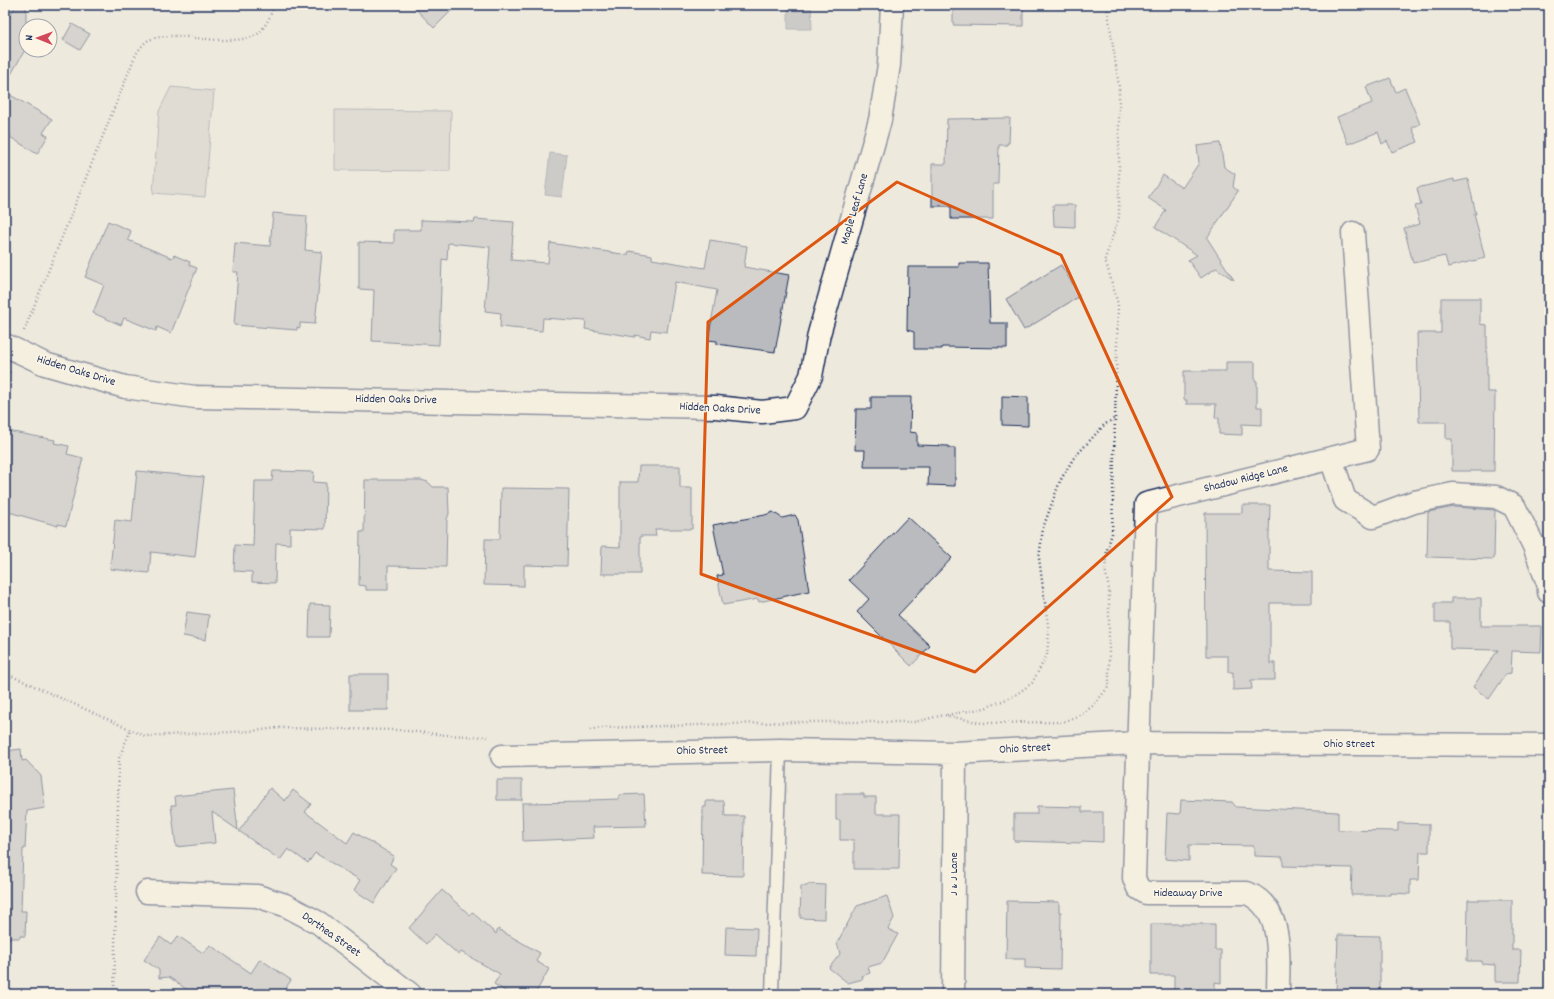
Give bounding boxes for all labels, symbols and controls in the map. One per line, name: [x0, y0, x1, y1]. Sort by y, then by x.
north arrow: [18, 18, 58, 58]
text: N: [22, 34, 38, 41]
street label: Maple Leaf Lane: [837, 171, 873, 247]
street label: Hidden Oaks Drive: [35, 351, 117, 391]
street label: Hidden Oaks Drive: [355, 391, 437, 409]
street label: Hidden Oaks Drive: [679, 398, 761, 420]
street label: Shadow Ridge Lane: [1202, 460, 1290, 498]
street label: Ohio Street: [1323, 736, 1375, 753]
street label: Ohio Street: [999, 739, 1052, 759]
street label: Ohio Street: [676, 742, 729, 760]
street label: J & J Lane: [946, 852, 963, 896]
street label: Hideaway Drive: [1154, 885, 1222, 902]
street label: Dorthea Street: [298, 908, 364, 962]

